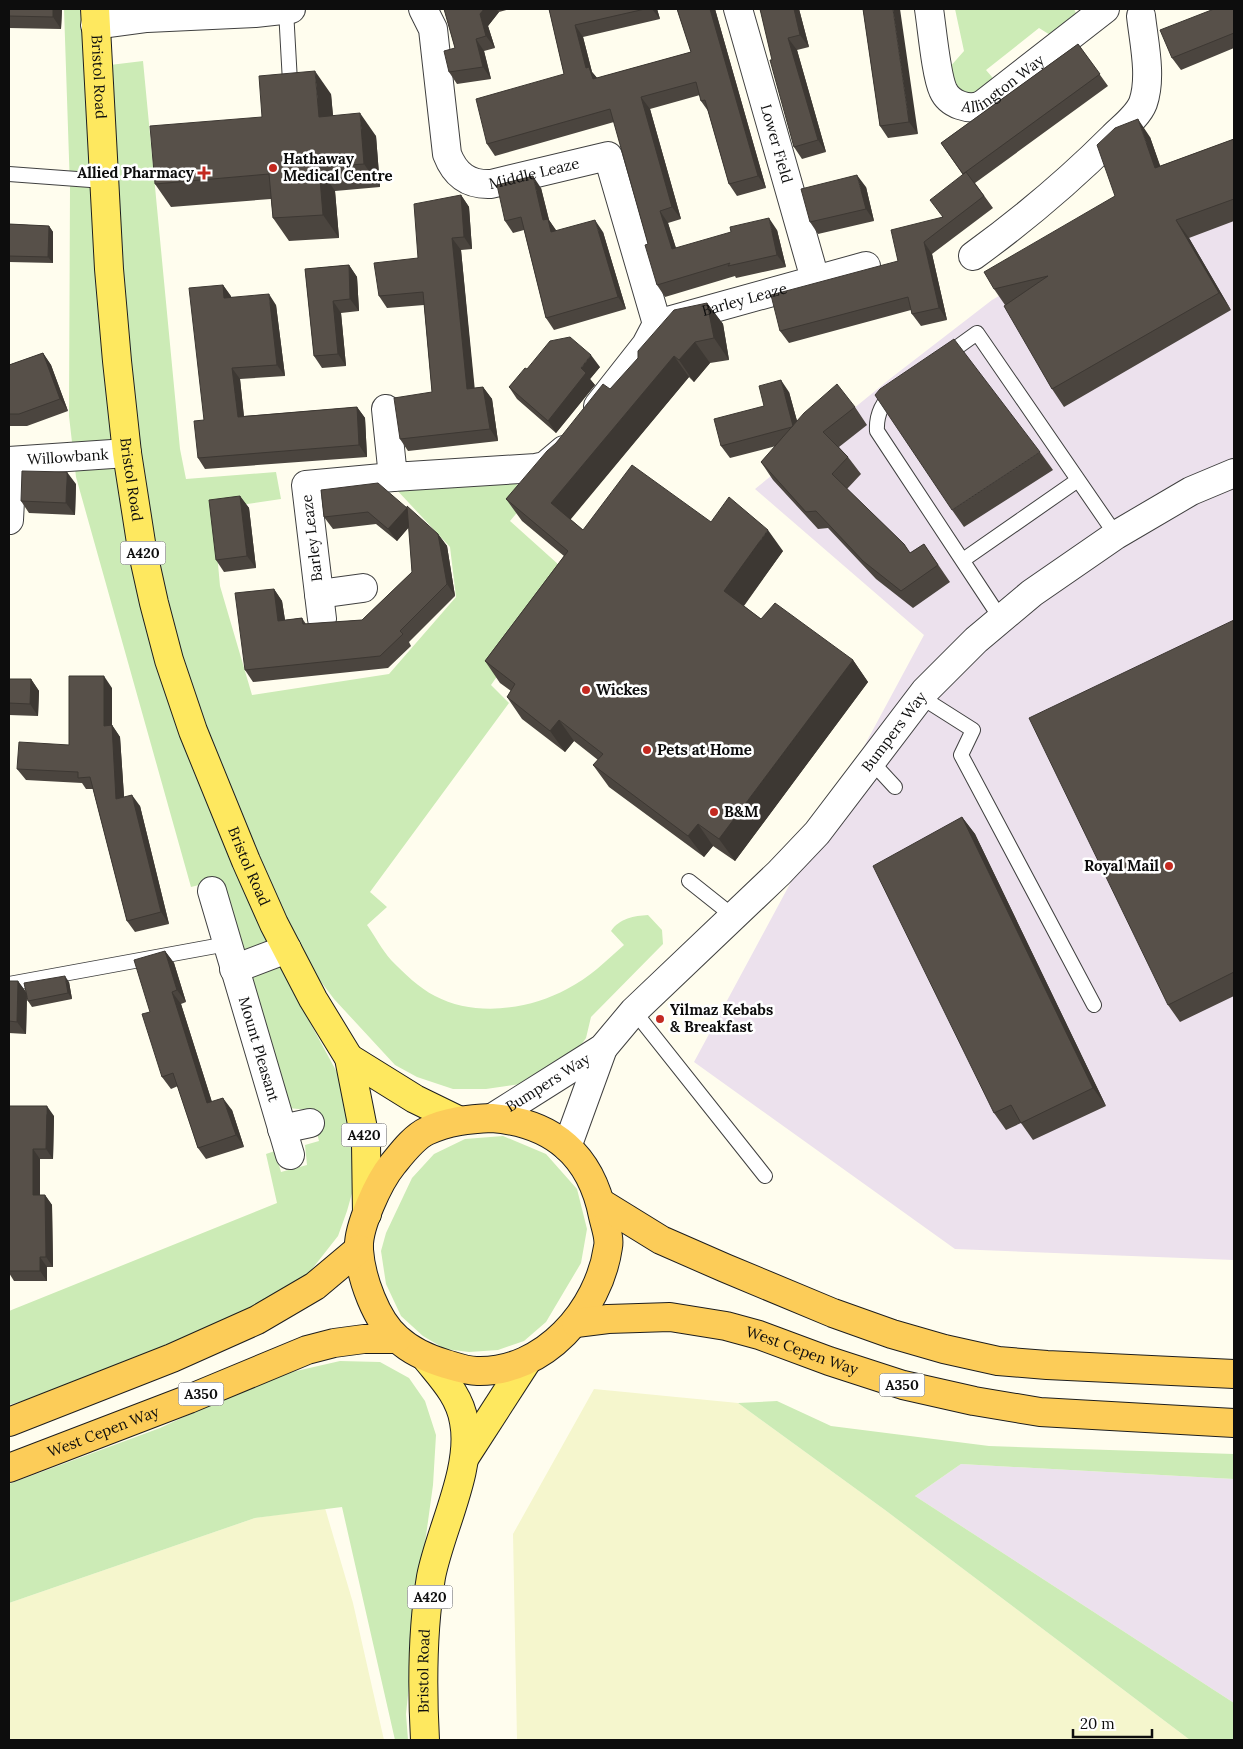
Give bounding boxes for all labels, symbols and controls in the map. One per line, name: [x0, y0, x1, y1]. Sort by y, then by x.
street label: Bristol Road: [87, 34, 111, 120]
street label: Allington Way: [959, 50, 1048, 117]
street label: Lower Field: [757, 102, 797, 185]
place label: Hathaway Medical Centre: [283, 149, 393, 185]
street label: Middle Leaze: [487, 153, 581, 193]
marker: Hathaway Medical Centre: [267, 162, 279, 174]
place label: Allied Pharmacy: [77, 163, 195, 182]
marker: Allied Pharmacy: [198, 167, 210, 179]
street label: Barley Leaze: [699, 278, 789, 320]
street label: Bristol Road: [116, 437, 148, 523]
street label: Willowbank: [27, 444, 109, 469]
street label: Barley Leaze: [297, 493, 326, 583]
road number: A420: [120, 542, 166, 564]
place label: Wickes: [596, 680, 647, 699]
marker: Wickes: [580, 684, 592, 696]
street label: Bumpers Way: [857, 687, 930, 775]
place label: Pets at Home: [657, 740, 752, 759]
marker: Pets at Home: [641, 744, 653, 756]
place label: B&M: [724, 802, 759, 821]
marker: B&M: [708, 806, 720, 818]
street label: Bristol Road: [224, 824, 275, 909]
place label: Royal Mail: [1084, 856, 1159, 875]
marker: Royal Mail: [1163, 860, 1175, 872]
street label: Mount Pleasant: [235, 994, 284, 1104]
place label: Yilmaz Kebabs & Breakfast: [670, 1000, 773, 1036]
marker: Yilmaz Kebabs & Breakfast: [654, 1013, 666, 1025]
street label: Bumpers Way: [502, 1049, 593, 1116]
road number: A420: [342, 1124, 386, 1146]
street label: West Cepen Way: [744, 1322, 861, 1379]
road number: A350: [880, 1374, 924, 1396]
road number: A350: [178, 1382, 224, 1406]
street label: West Cepen Way: [45, 1401, 162, 1461]
road number: A420: [408, 1585, 452, 1608]
street label: Bristol Road: [413, 1628, 434, 1714]
scale bar: [1073, 1706, 1152, 1738]
text: 20 m: [1080, 1714, 1115, 1733]

